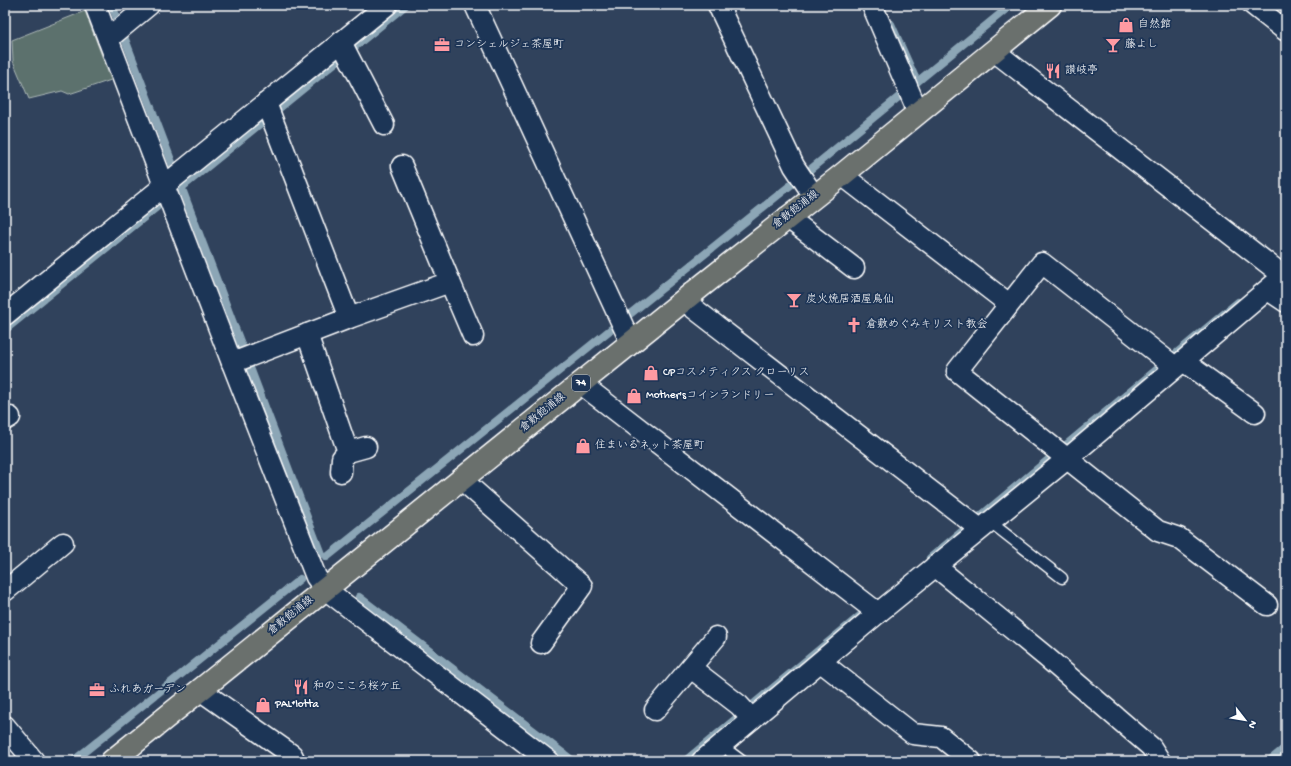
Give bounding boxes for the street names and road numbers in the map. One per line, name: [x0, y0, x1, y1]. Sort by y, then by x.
street label: 倉敷飽浦線: [770, 188, 821, 232]
road number: 74: [572, 375, 590, 391]
street label: 倉敷飽浦線: [517, 390, 568, 435]
street label: 倉敷飽浦線: [265, 593, 316, 638]

